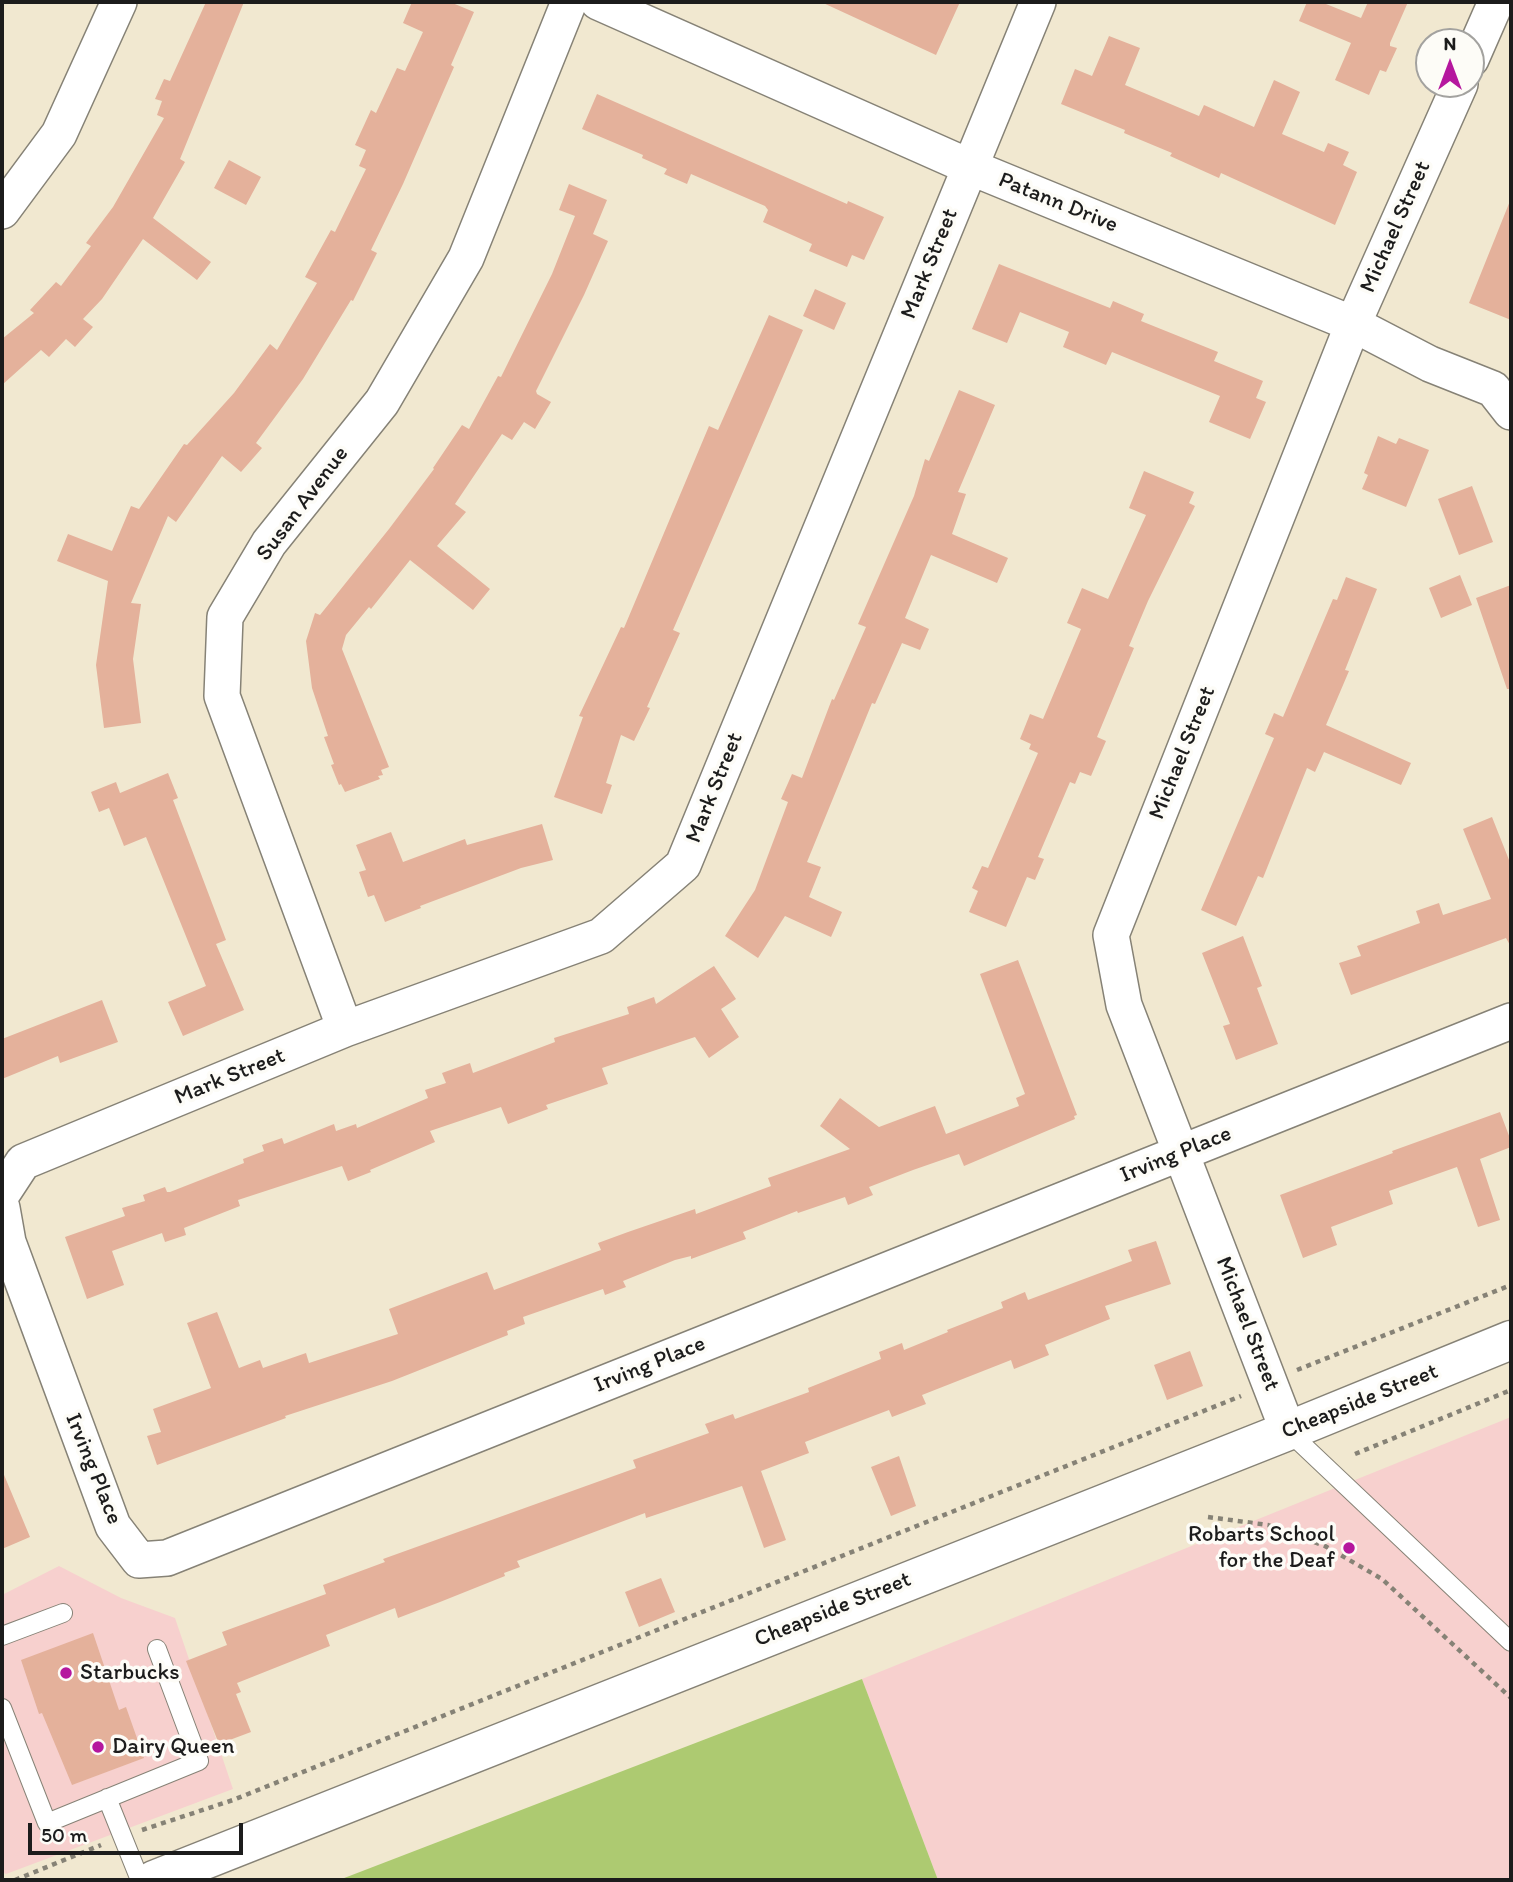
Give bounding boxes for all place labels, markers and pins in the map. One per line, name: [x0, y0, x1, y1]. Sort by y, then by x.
place label: Robarts School for the Deaf: [1188, 1521, 1335, 1575]
marker: Robarts School for the Deaf: [1341, 1540, 1357, 1556]
place label: Starbucks: [80, 1659, 180, 1687]
marker: Starbucks: [58, 1665, 74, 1681]
place label: Dairy Queen: [112, 1733, 235, 1761]
marker: Dairy Queen: [90, 1739, 106, 1755]

